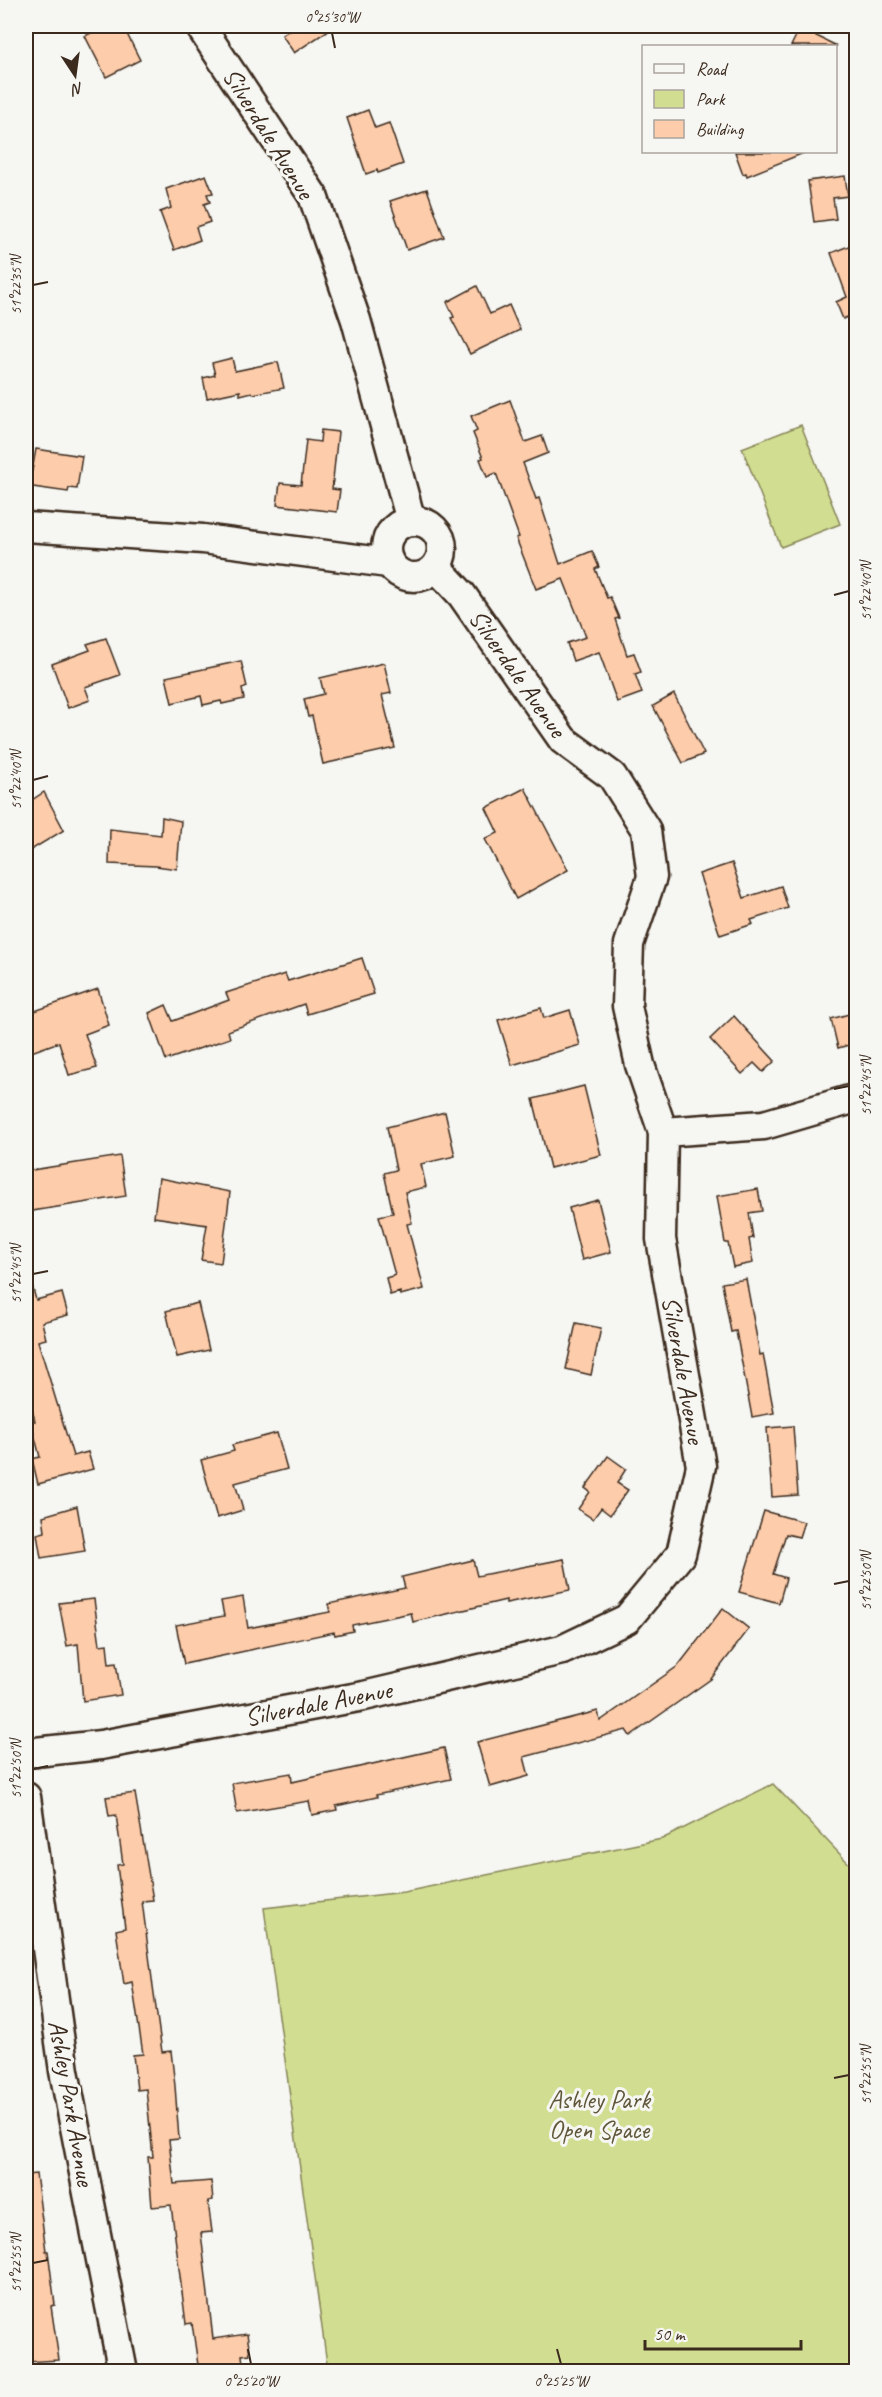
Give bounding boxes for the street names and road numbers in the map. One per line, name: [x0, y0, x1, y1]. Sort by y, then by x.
street label: Silverdale Avenue: [215, 61, 323, 207]
street label: Silverdale Avenue: [461, 603, 575, 746]
street label: Silverdale Avenue: [654, 1294, 713, 1449]
street label: Silverdale Avenue: [242, 1673, 397, 1734]
street label: Ashley Park Avenue: [41, 2018, 103, 2190]

